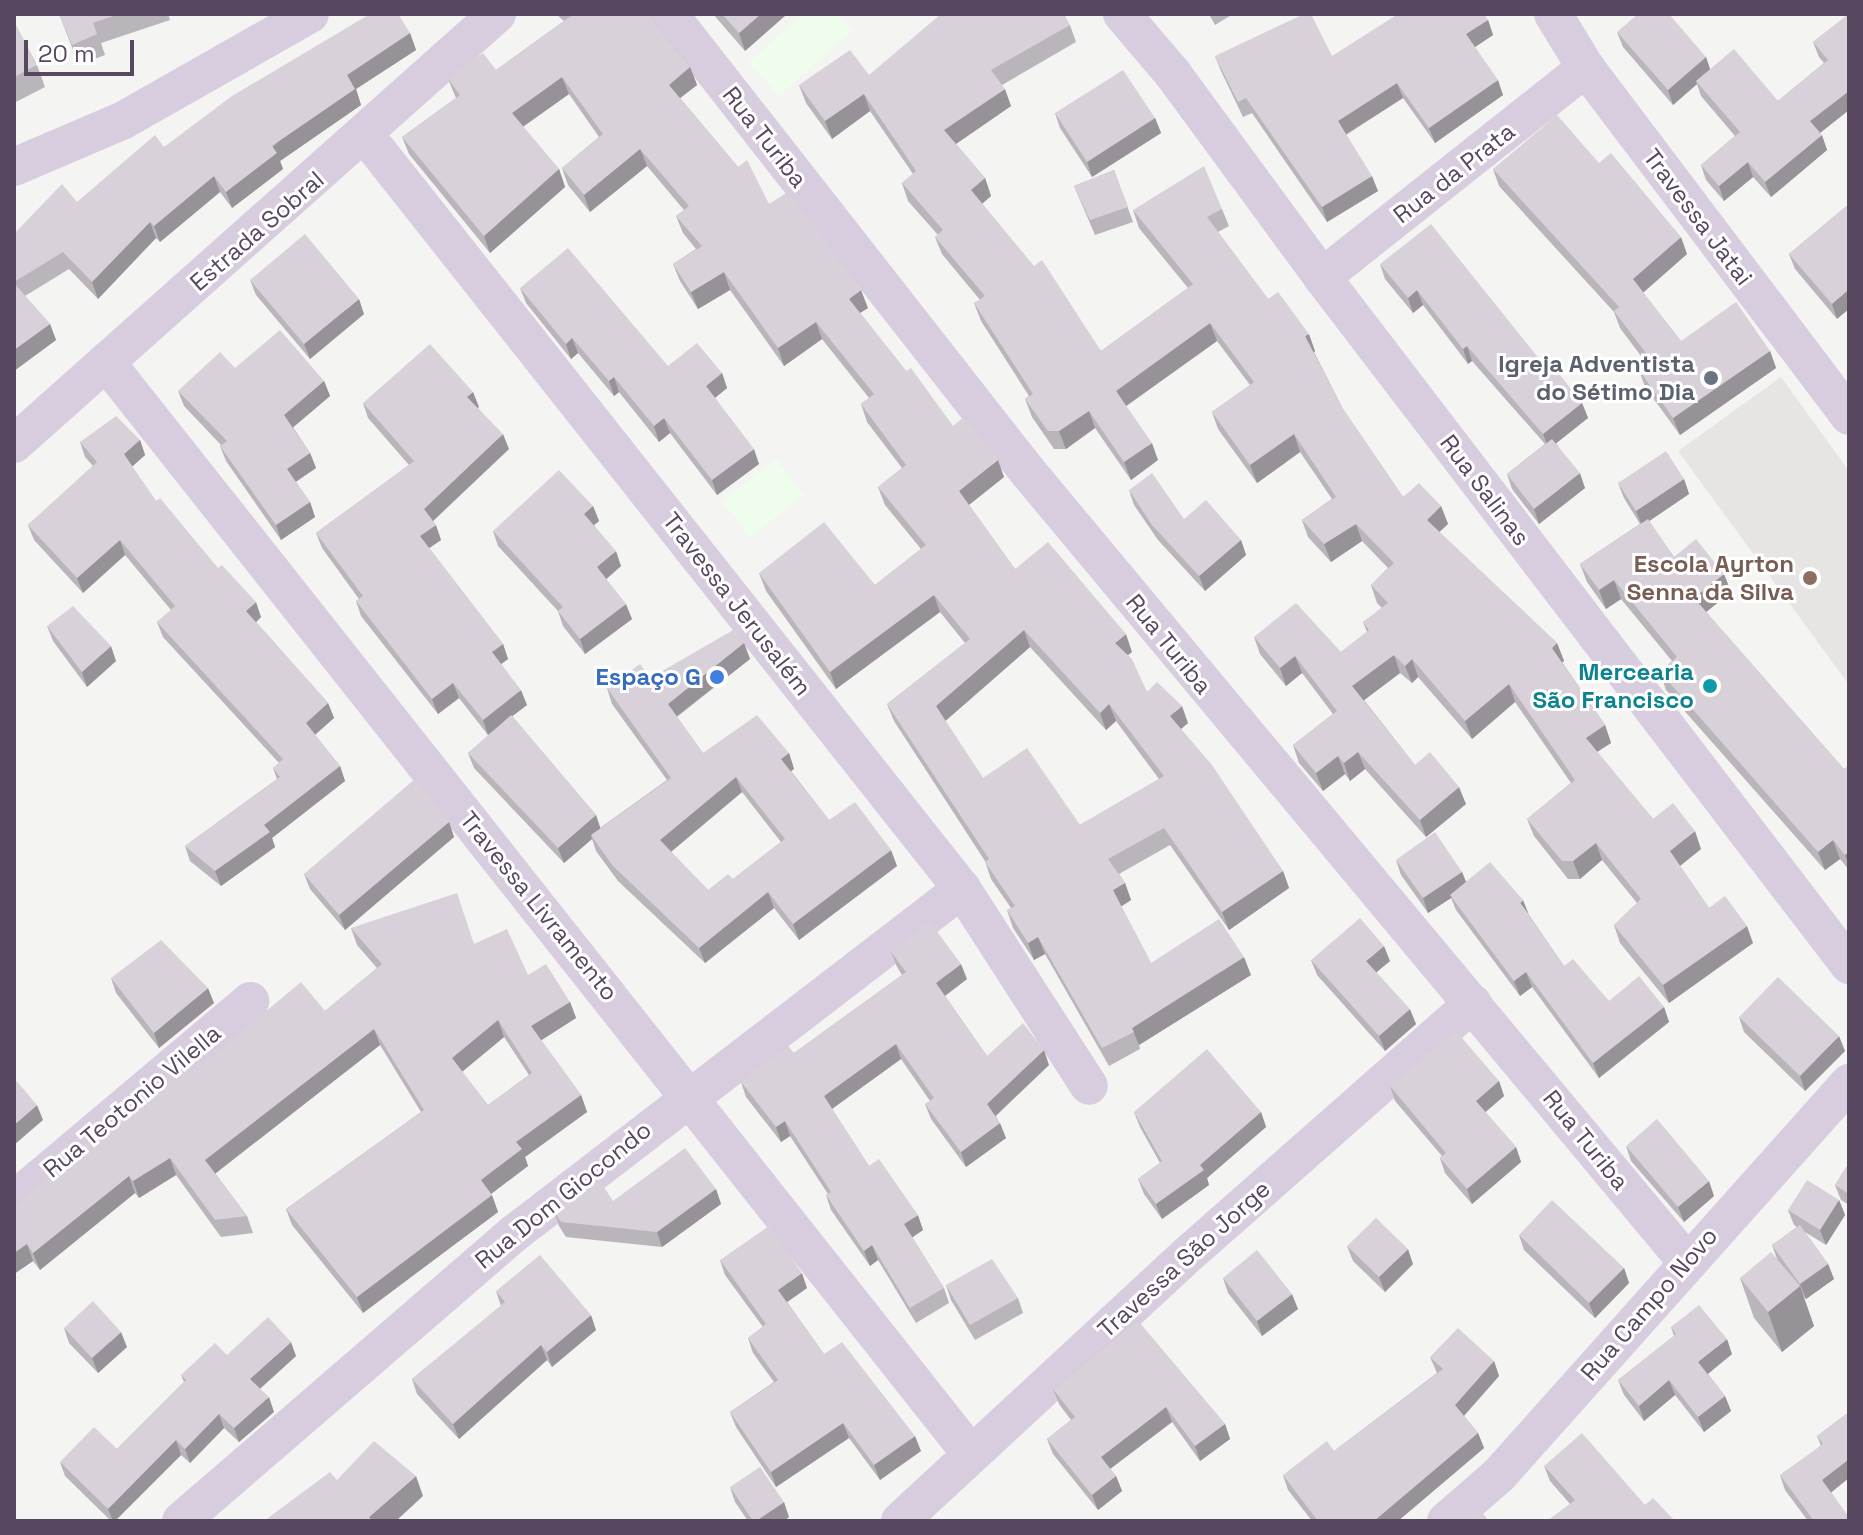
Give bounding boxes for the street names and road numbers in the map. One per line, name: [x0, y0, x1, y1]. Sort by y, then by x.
street label: Rua Turiba: [716, 80, 814, 194]
street label: Rua da Prata: [1388, 117, 1520, 229]
street label: Travessa Jatai: [1637, 143, 1759, 291]
street label: Estrada Sobral: [184, 165, 330, 297]
street label: Rua Salinas: [1434, 429, 1536, 551]
street label: Travessa Jerusalém: [657, 507, 817, 701]
street label: Rua Turiba: [1120, 588, 1218, 700]
street label: Travessa Livramento: [454, 806, 624, 1006]
street label: Rua Teotonio Vilella: [37, 1018, 227, 1184]
street label: Rua Turiba: [1537, 1084, 1635, 1196]
street label: Rua Dom Giocondo: [469, 1115, 657, 1275]
street label: Travessa São Jorge: [1092, 1174, 1276, 1344]
street label: Rua Campo Novo: [1575, 1221, 1723, 1387]

